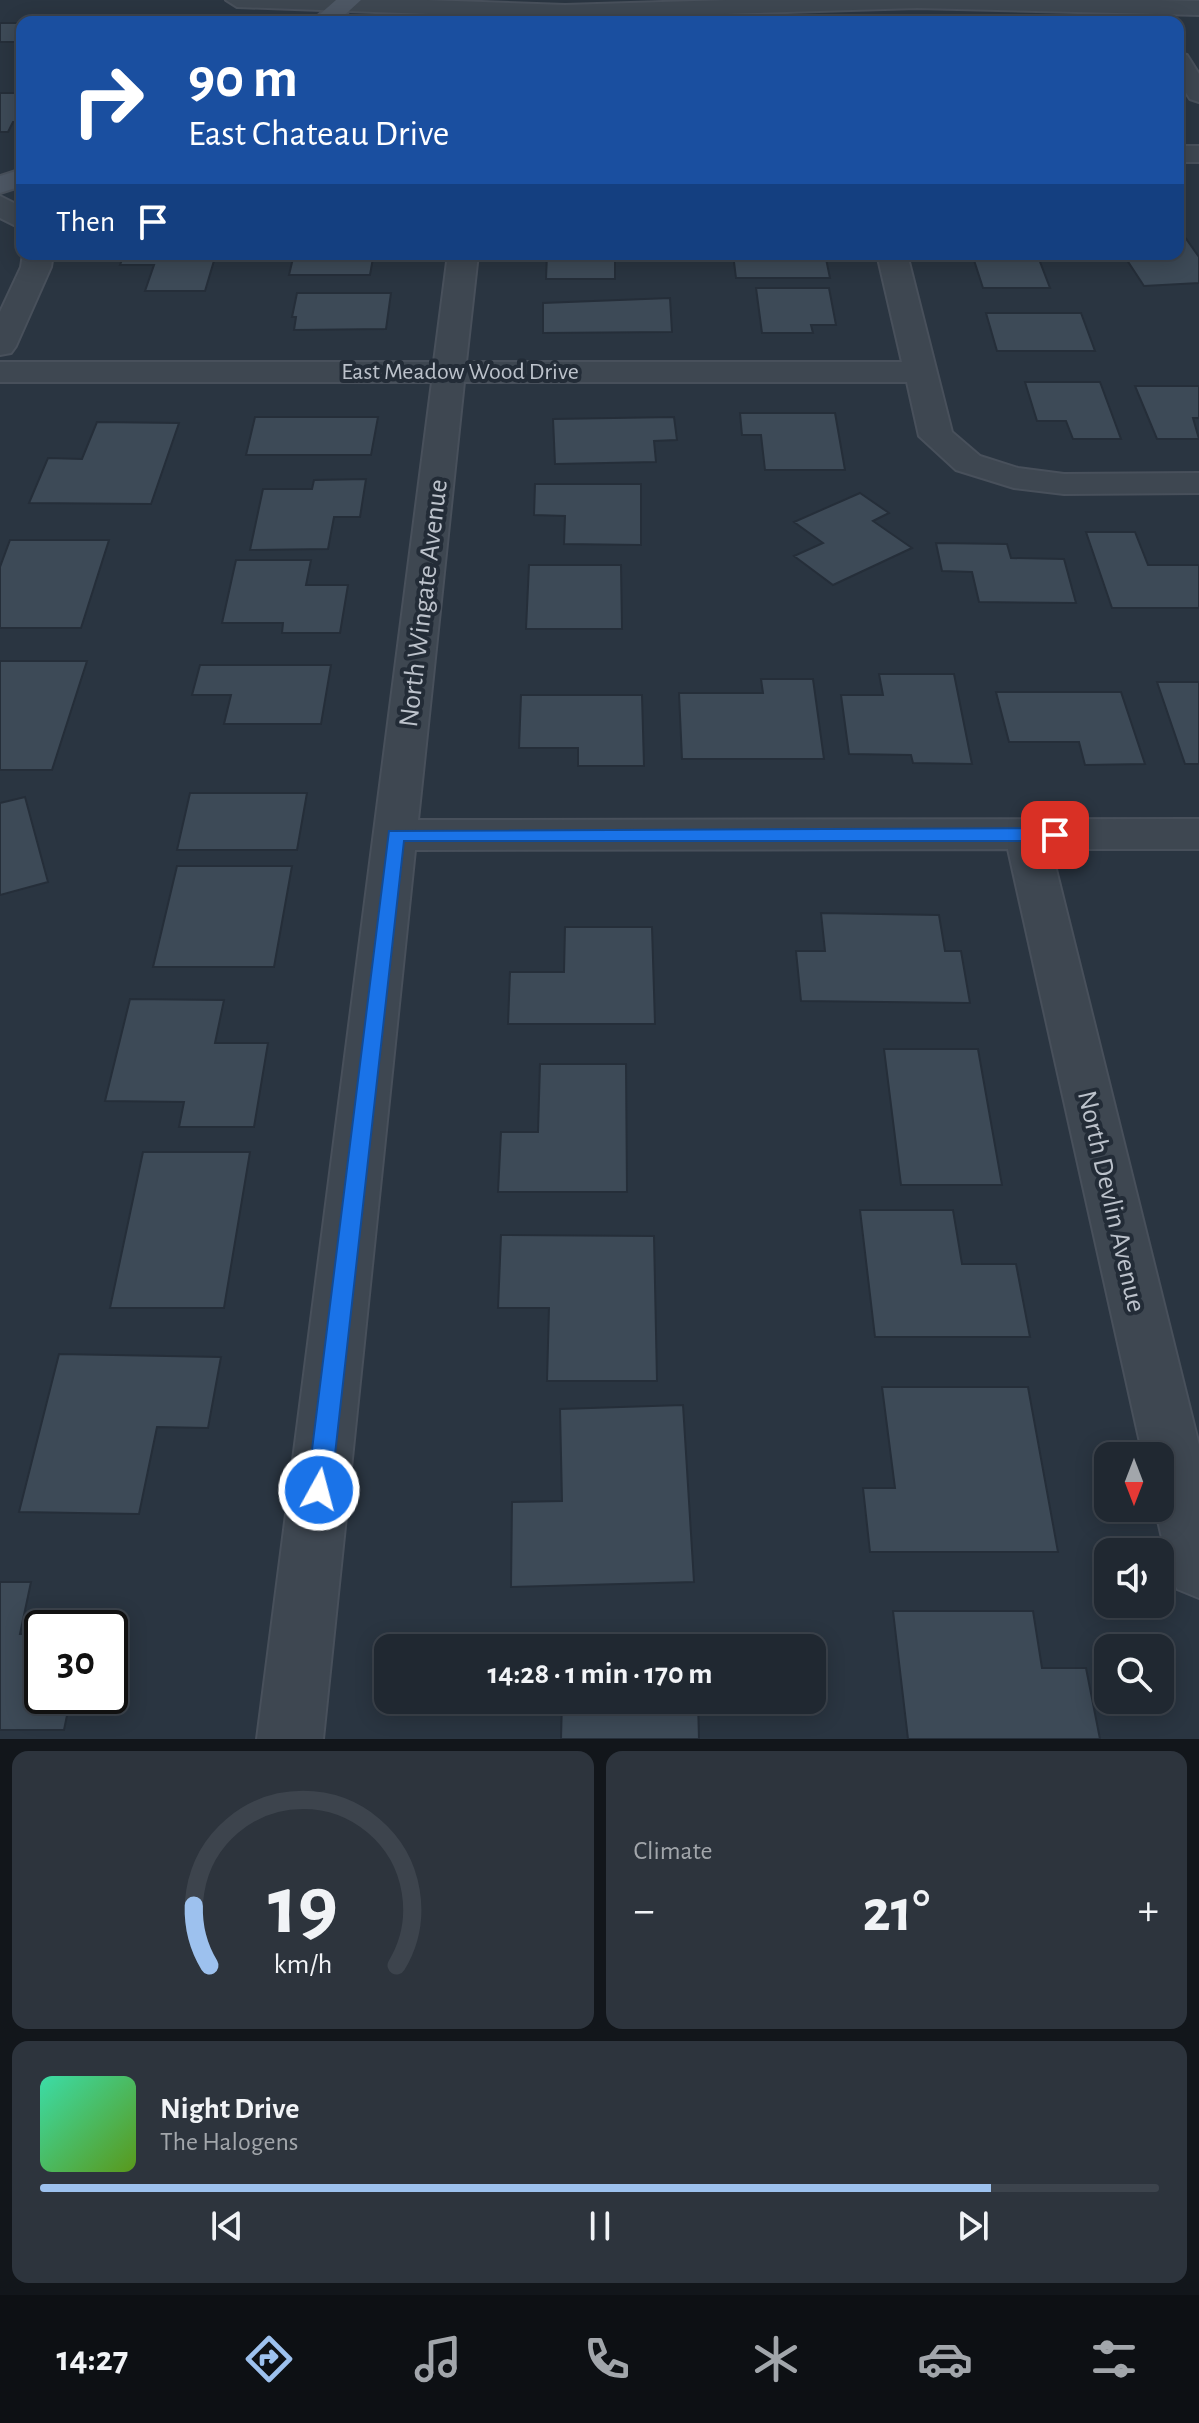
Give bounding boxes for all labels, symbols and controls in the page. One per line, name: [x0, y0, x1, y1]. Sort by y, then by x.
icon: right: [56, 48, 160, 152]
text: 90 m: [188, 51, 298, 107]
text: East Chateau Drive: [188, 116, 449, 152]
icon: arrive: [131, 200, 175, 244]
text: Then: [56, 207, 115, 237]
street label: East Meadow Wood Drive: [341, 360, 579, 384]
street label: North Wingate Avenue: [395, 478, 453, 729]
pin: [1021, 801, 1089, 869]
icon: arrive: [1033, 813, 1077, 857]
street label: North Devlin Avenue: [1072, 1088, 1150, 1315]
north arrow: [1094, 1442, 1174, 1522]
map controls: [1094, 1442, 1174, 1714]
position arrow: [277, 1448, 361, 1532]
button: sound: [1094, 1538, 1174, 1618]
speed limit sign: 30: [24, 1610, 128, 1714]
button: search: [1094, 1634, 1174, 1714]
text: 14:28 · 1 min · 170 m: [488, 1659, 712, 1689]
text: Climate: [634, 1838, 712, 1864]
text: 19: [268, 1865, 338, 1949]
text: 21°: [863, 1882, 930, 1942]
text: −: [634, 1889, 655, 1933]
text: +: [1138, 1889, 1159, 1933]
text: km/h: [273, 1950, 332, 1979]
text: Night Drive: [160, 2094, 299, 2124]
text: The Halogens: [160, 2129, 298, 2155]
icon: previous: [205, 2204, 249, 2248]
icon: pause: [578, 2204, 622, 2248]
icon: next: [951, 2204, 995, 2248]
icon: directions: [241, 2331, 297, 2387]
icon: music: [410, 2331, 466, 2387]
icon: phone: [579, 2331, 635, 2387]
icon: climate: [748, 2331, 804, 2387]
icon: car: [917, 2331, 973, 2387]
icon: filters: [1086, 2331, 1142, 2387]
text: 14:27: [57, 2341, 128, 2377]

